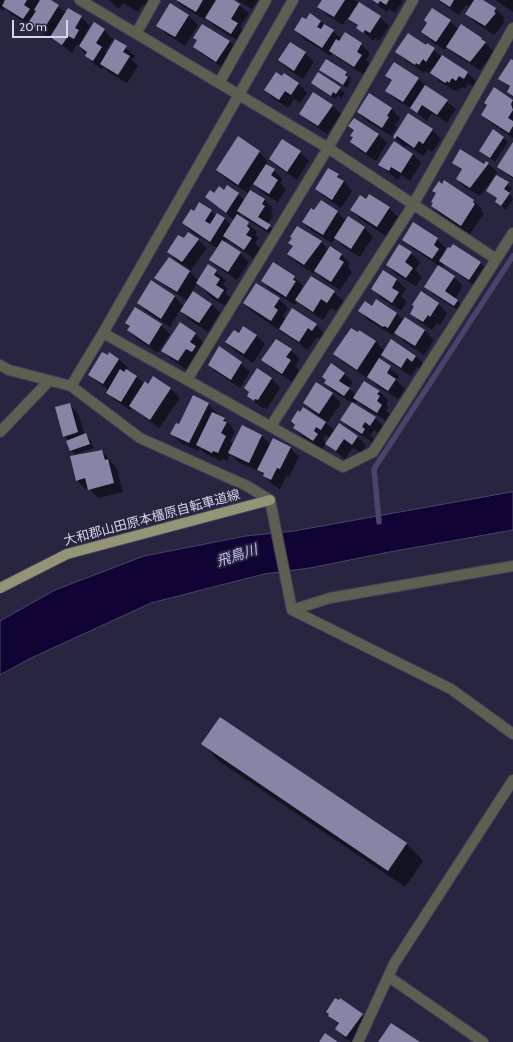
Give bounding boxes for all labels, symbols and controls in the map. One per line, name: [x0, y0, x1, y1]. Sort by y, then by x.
scale bar: [14, 12, 70, 38]
text: 20 m: [19, 19, 47, 34]
street label: 大和郡山田原本橿原自転車道線: [62, 487, 242, 549]
water label: 飛鳥川: [214, 542, 260, 570]

